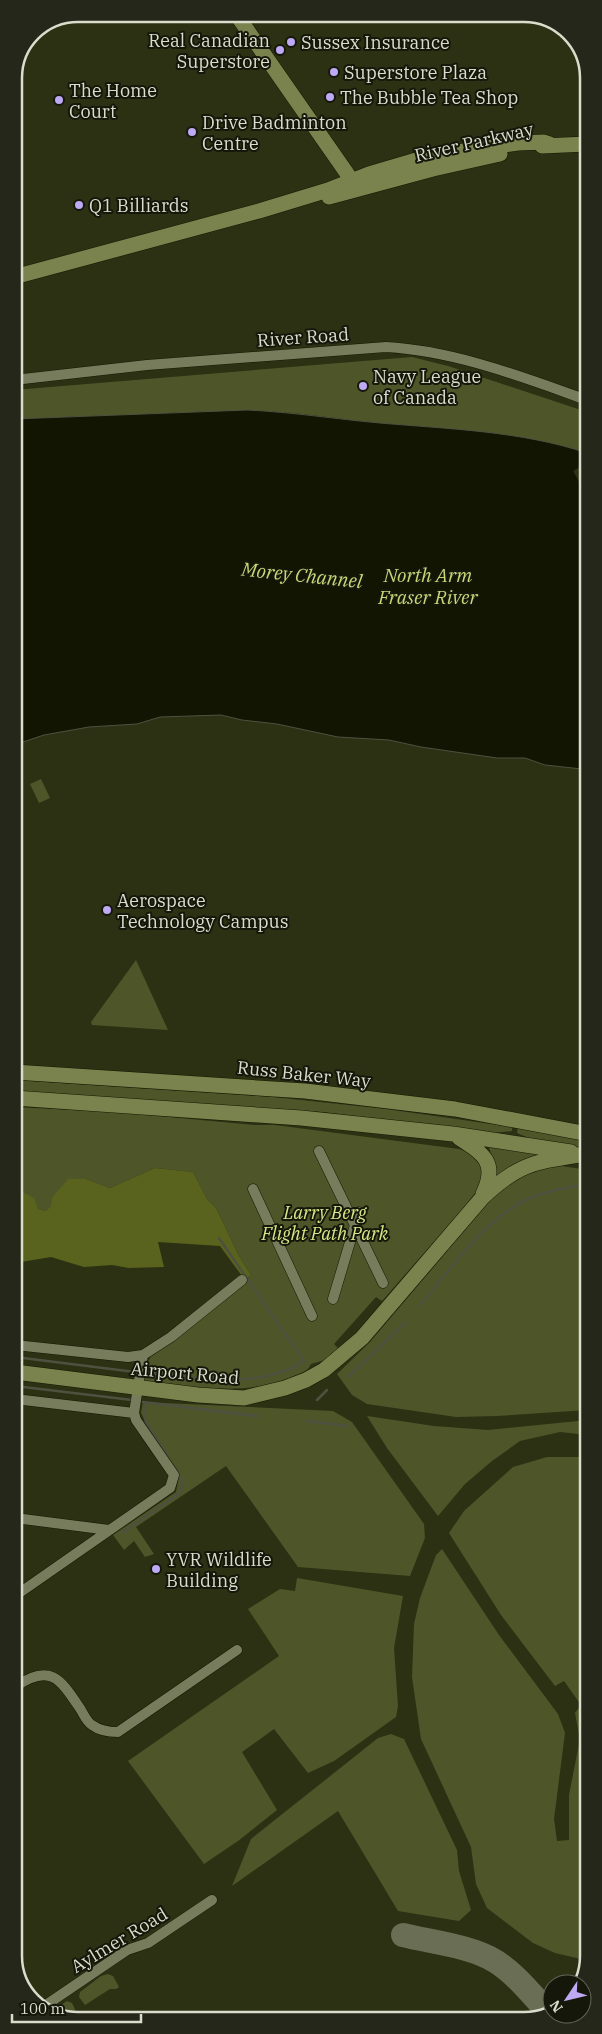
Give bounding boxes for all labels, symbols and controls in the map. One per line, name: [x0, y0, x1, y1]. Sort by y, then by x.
place label: Real Canadian Superstore: [148, 29, 270, 73]
place label: Sussex Insurance: [301, 31, 450, 54]
marker: Sussex Insurance: [285, 36, 297, 48]
marker: Real Canadian Superstore: [274, 44, 286, 56]
place label: Superstore Plaza: [344, 61, 487, 84]
marker: Superstore Plaza: [328, 66, 340, 78]
place label: The Home Court: [69, 79, 157, 123]
place label: The Bubble Tea Shop: [340, 86, 518, 109]
marker: The Bubble Tea Shop: [324, 91, 336, 103]
marker: The Home Court: [53, 94, 65, 106]
place label: Drive Badminton Centre: [202, 111, 347, 155]
street label: River Parkway: [412, 117, 536, 167]
marker: Drive Badminton Centre: [186, 126, 198, 138]
place label: Q1 Billiards: [89, 194, 189, 217]
marker: Q1 Billiards: [73, 199, 85, 211]
street label: River Road: [256, 322, 350, 352]
place label: Navy League of Canada: [373, 365, 481, 409]
marker: Navy League of Canada: [357, 380, 369, 392]
water label: Morey Channel: [239, 557, 364, 593]
water label: North Arm Fraser River: [377, 563, 478, 609]
place label: Aerospace Technology Campus: [117, 889, 289, 933]
marker: Aerospace Technology Campus: [101, 904, 113, 916]
street label: Russ Baker Way: [236, 1056, 372, 1092]
park label: Larry Berg Flight Path Park: [261, 1201, 389, 1245]
street label: Airport Road: [130, 1357, 240, 1389]
place label: YVR Wildlife Building: [166, 1548, 272, 1592]
marker: YVR Wildlife Building: [150, 1563, 162, 1575]
street label: Aylmer Road: [66, 1902, 172, 1978]
north arrow: [542, 1974, 592, 2024]
scale bar: [12, 1992, 141, 2024]
text: N: [546, 1997, 567, 2016]
text: 100 m: [20, 1999, 65, 2018]

